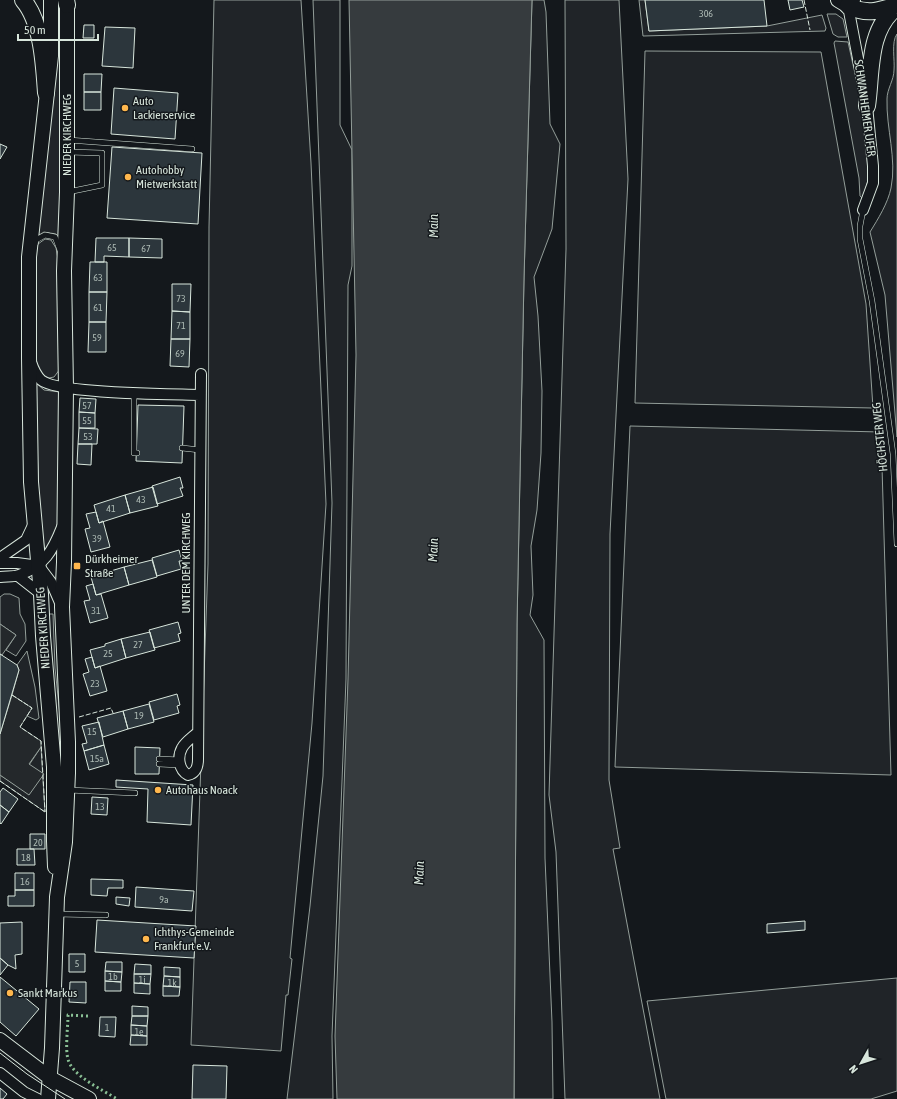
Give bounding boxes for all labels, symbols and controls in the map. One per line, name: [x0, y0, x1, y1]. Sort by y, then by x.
house number: 306: [699, 8, 713, 19]
scale bar: [18, 16, 98, 42]
text: 50 m: [24, 23, 46, 37]
street label: SCHWANHEIMER UFER: [851, 59, 879, 157]
street label: NIEDER KIRCHWEG: [60, 94, 74, 176]
place label: Auto Lackierservice: [133, 94, 195, 122]
marker: Auto Lackierservice: [120, 103, 130, 113]
place label: Autohobby Mietwerkstatt: [136, 163, 198, 191]
marker: Autohobby Mietwerkstatt: [123, 172, 133, 182]
water label: Main: [426, 213, 441, 238]
house number: 65: [107, 242, 117, 253]
house number: 67: [141, 243, 151, 254]
house number: 63: [93, 272, 103, 283]
house number: 73: [176, 293, 186, 304]
house number: 61: [93, 302, 103, 313]
house number: 71: [176, 320, 186, 331]
house number: 59: [92, 332, 102, 343]
house number: 69: [175, 348, 185, 359]
house number: 57: [82, 400, 92, 411]
street label: HÖCHSTER WEG: [869, 402, 891, 472]
house number: 55: [82, 415, 92, 426]
house number: 53: [83, 431, 93, 442]
house number: 43: [136, 494, 146, 505]
house number: 41: [106, 503, 116, 514]
street label: UNTER DEM KIRCHWEG: [179, 512, 193, 614]
house number: 39: [92, 533, 102, 544]
water label: Main: [425, 537, 441, 562]
place label: Dürkheimer Straße: [85, 552, 138, 580]
marker: Dürkheimer Straße: [72, 561, 82, 571]
street label: NIEDER KIRCHWEG: [33, 587, 53, 669]
house number: 31: [91, 605, 101, 616]
house number: 27: [133, 639, 143, 650]
house number: 25: [103, 648, 113, 659]
house number: 23: [90, 678, 100, 689]
house number: 19: [134, 710, 144, 721]
house number: 15: [87, 726, 97, 737]
house number: 15a: [90, 753, 104, 764]
place label: Autohaus Noack: [166, 783, 238, 797]
marker: Autohaus Noack: [153, 785, 163, 795]
house number: 13: [95, 801, 105, 812]
house number: 20: [33, 837, 43, 848]
house number: 18: [21, 852, 31, 863]
water label: Main: [411, 860, 427, 885]
house number: 16: [20, 876, 30, 887]
house number: 9a: [159, 894, 169, 905]
place label: Ichthys-Gemeinde Frankfurt e.V.: [154, 925, 234, 953]
marker: Ichthys-Gemeinde Frankfurt e.V.: [141, 934, 151, 944]
house number: 5: [75, 958, 80, 969]
house number: 1b: [108, 971, 118, 982]
house number: 1i: [139, 974, 146, 985]
house number: 1k: [167, 977, 177, 988]
place label: Sankt Markus: [18, 986, 77, 1000]
marker: Sankt Markus: [5, 988, 15, 998]
house number: 1: [105, 1022, 110, 1033]
house number: 1e: [134, 1026, 144, 1037]
north arrow: [841, 1043, 881, 1083]
text: N: [847, 1063, 860, 1076]

